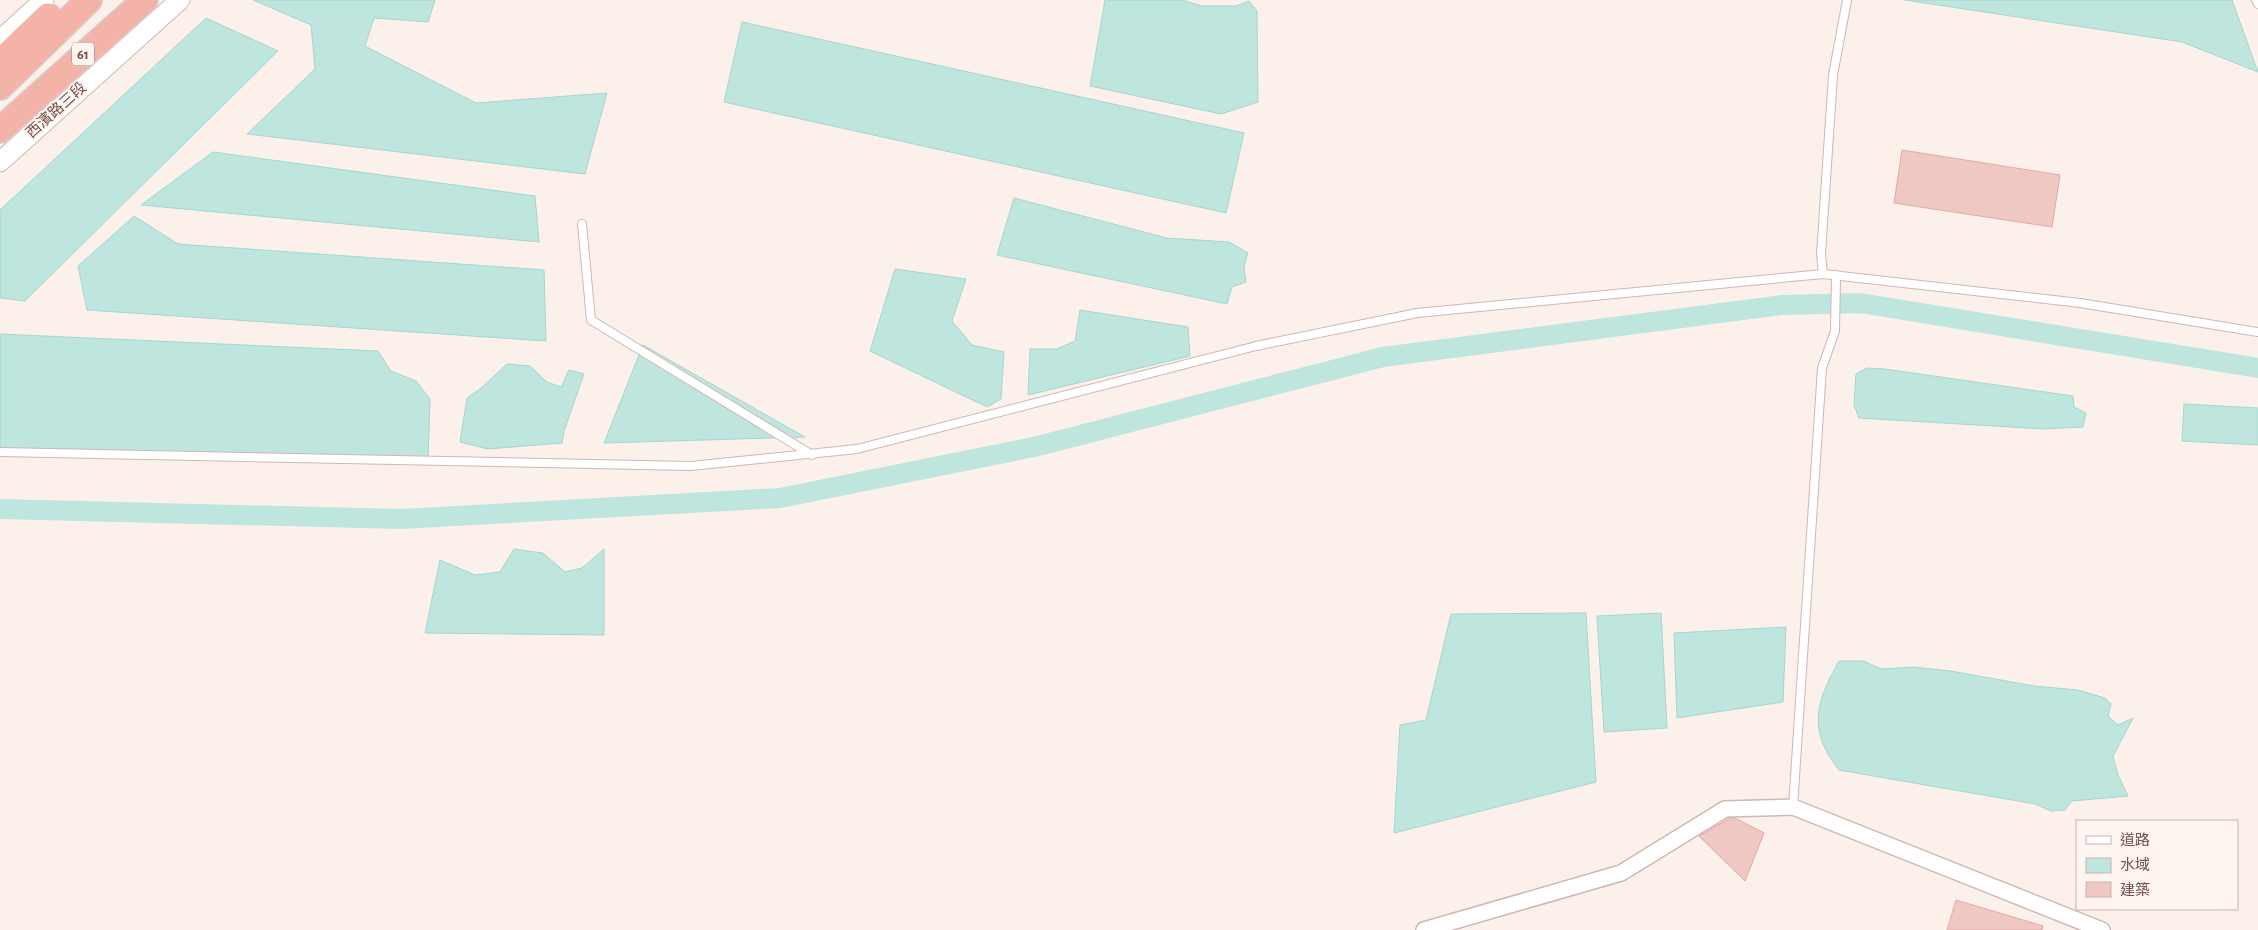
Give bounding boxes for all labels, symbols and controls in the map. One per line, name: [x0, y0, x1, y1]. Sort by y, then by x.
road number: 61: [72, 42, 94, 66]
street label: 西濱路三段: [23, 79, 89, 141]
legend: [2076, 820, 2238, 910]
text: 道路: [2120, 832, 2150, 848]
text: 水域: [2120, 857, 2150, 873]
text: 建築: [2120, 882, 2150, 898]

